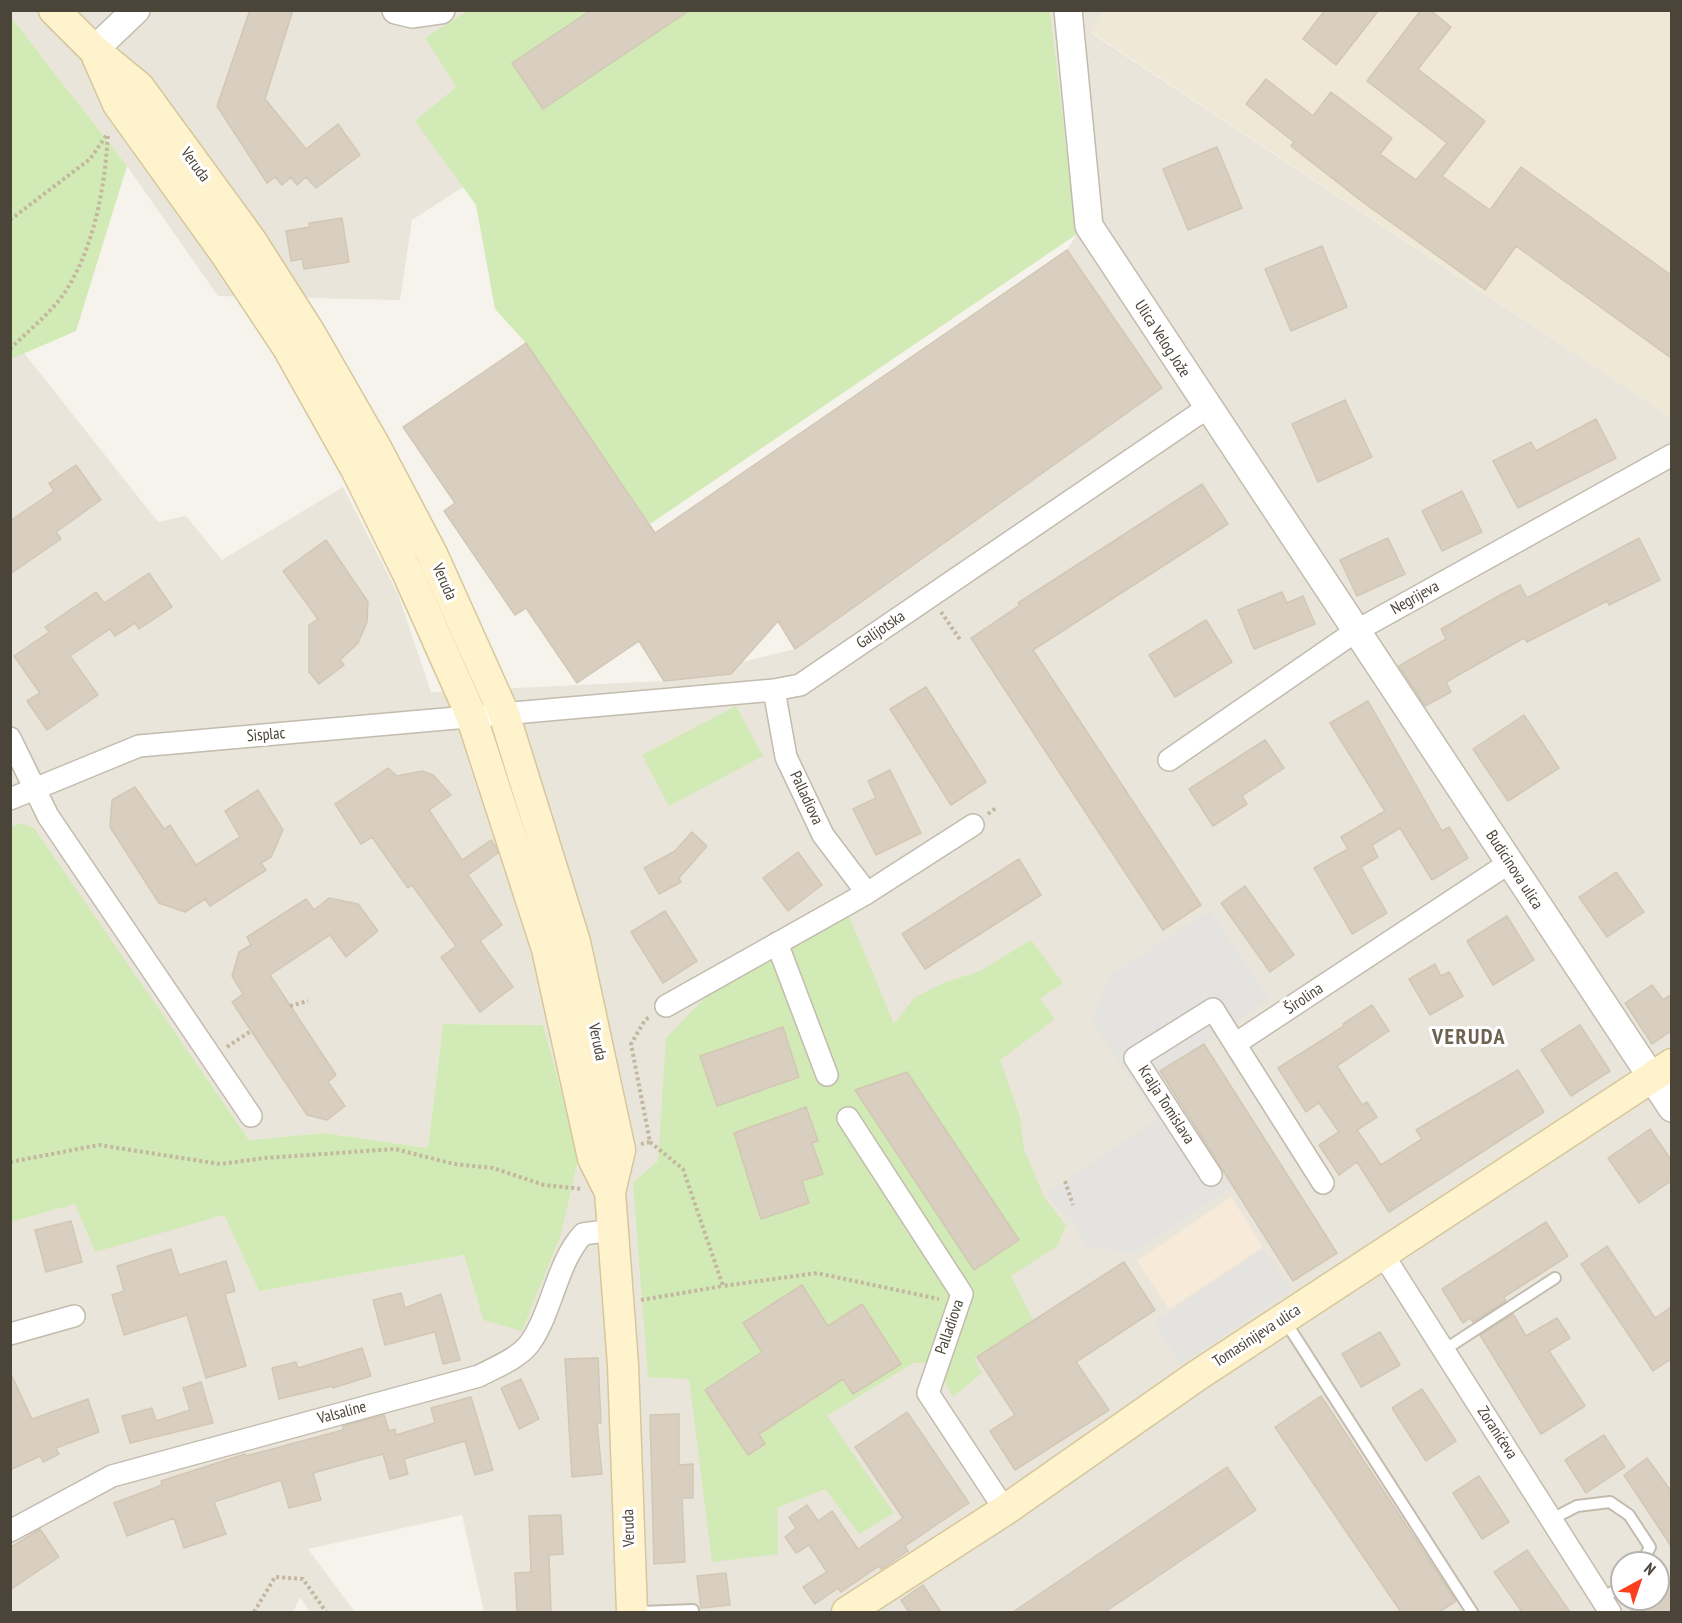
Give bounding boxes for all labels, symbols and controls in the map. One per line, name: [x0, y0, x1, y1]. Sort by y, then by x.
street label: Veruda: [176, 144, 214, 186]
street label: Ulica Velog Jože: [1130, 297, 1194, 381]
street label: Veruda: [428, 561, 460, 603]
street label: Negrijeva: [1388, 577, 1442, 619]
street label: Galijotska: [853, 607, 909, 653]
street label: Sisplac: [246, 724, 286, 746]
street label: Palladiova: [785, 768, 827, 828]
street label: Budicinova ulica: [1481, 827, 1547, 913]
street label: Širolina: [1281, 979, 1327, 1019]
street label: Veruda: [584, 1021, 610, 1063]
district label: VERUDA: [1432, 1025, 1506, 1051]
street label: Kralja Tomislava: [1134, 1062, 1198, 1148]
street label: Palladiova: [932, 1297, 968, 1357]
street label: Tomasinijeva ulica: [1210, 1301, 1304, 1371]
street label: Valsaline: [316, 1397, 368, 1429]
street label: Zoranićeva: [1473, 1403, 1521, 1463]
street label: Veruda: [619, 1509, 639, 1547]
north arrow: [1610, 1551, 1670, 1611]
text: N: [1641, 1558, 1660, 1579]

